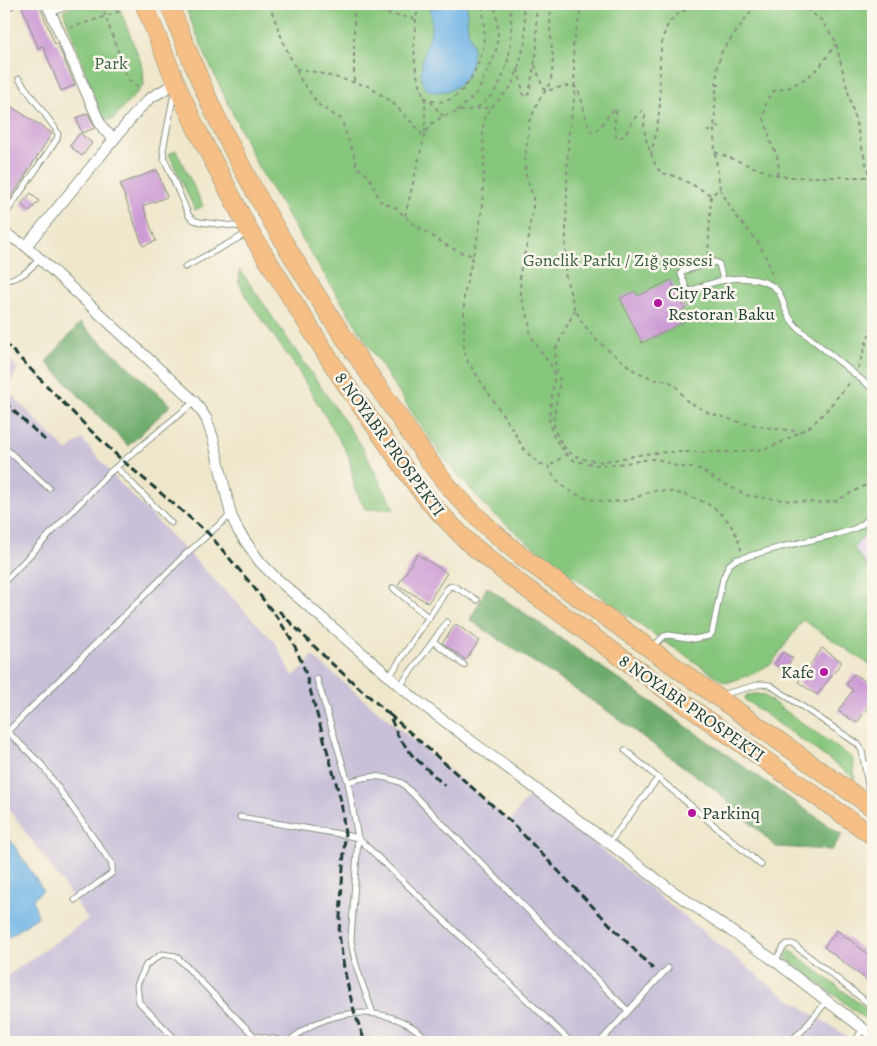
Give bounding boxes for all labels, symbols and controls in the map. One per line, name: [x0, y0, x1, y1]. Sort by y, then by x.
park label: Park: [94, 51, 128, 75]
park label: Gənclik Parkı / Zığ şossesi: [523, 248, 713, 272]
place label: City Park Restoran Baku: [668, 281, 775, 326]
marker: City Park Restoran Baku: [652, 297, 664, 309]
street label: 8 NOYABR PROSPEKTI: [329, 367, 451, 521]
street label: 8 NOYABR PROSPEKTI: [614, 649, 770, 767]
place label: Kafe: [781, 660, 814, 684]
marker: Kafe: [818, 666, 830, 678]
place label: Parkinq: [702, 801, 760, 825]
marker: Parkinq: [686, 807, 698, 819]

